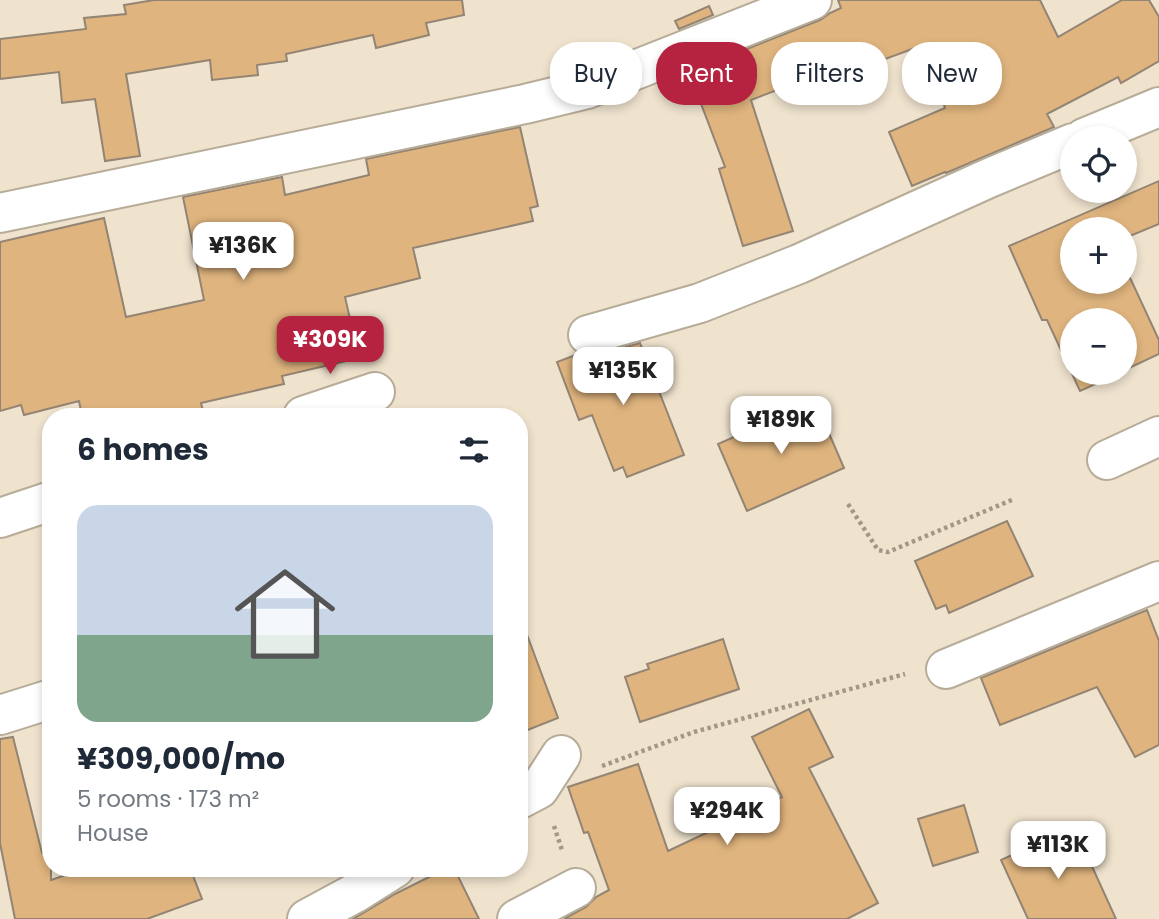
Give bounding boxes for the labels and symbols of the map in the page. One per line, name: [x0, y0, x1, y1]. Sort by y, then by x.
pin: ¥136K: [194, 222, 292, 282]
pin: ¥309K: [281, 316, 379, 376]
pin: ¥135K: [574, 348, 672, 407]
pin: ¥189K: [732, 396, 830, 456]
pin: ¥294K: [678, 788, 776, 847]
pin: ¥113K: [1009, 822, 1107, 881]

